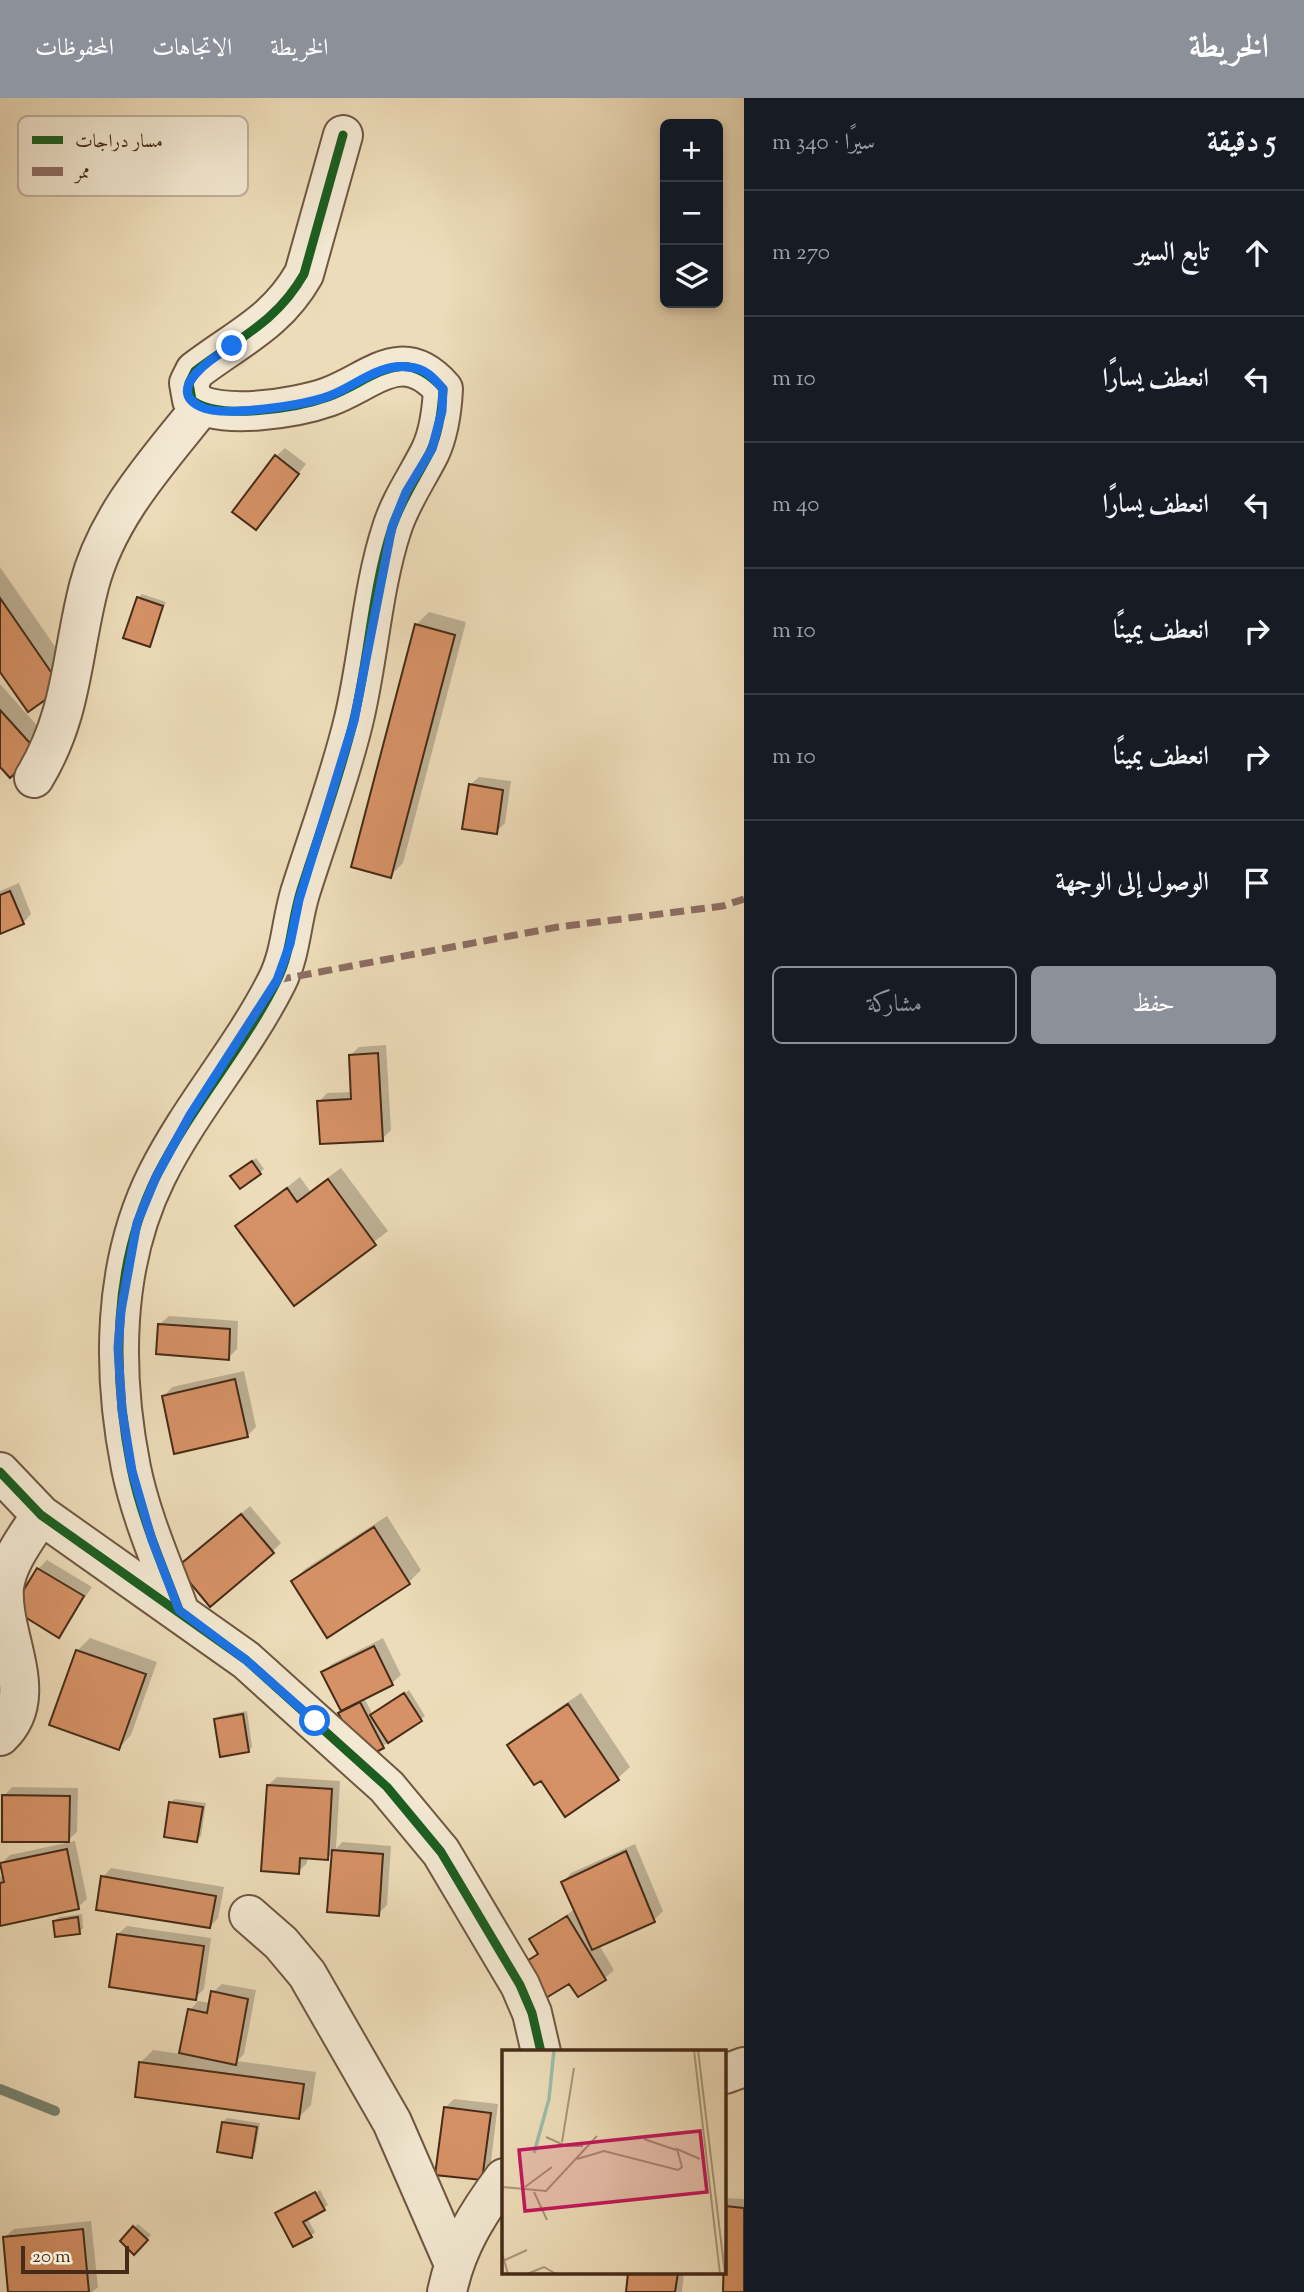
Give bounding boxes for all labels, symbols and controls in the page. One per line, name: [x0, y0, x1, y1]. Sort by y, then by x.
text: الخريطة: [1189, 25, 1269, 73]
text: المحفوظات: [35, 32, 114, 66]
text: الاتجاهات: [152, 32, 232, 66]
text: الخريطة: [270, 32, 329, 66]
legend: [18, 116, 248, 196]
map controls: [660, 119, 723, 308]
button: +: [660, 119, 723, 182]
text: 5 دقيقة: [1207, 122, 1276, 165]
text: سيرًا · 340 m: [772, 127, 875, 160]
text: مسار دراجات: [75, 129, 163, 156]
text: ممر: [73, 160, 90, 187]
button: −: [660, 182, 723, 245]
icon: ahead: [1238, 234, 1276, 272]
text: تابع السير: [1136, 235, 1209, 272]
text: 270 m: [772, 237, 830, 270]
button: layers: [660, 245, 723, 308]
route end: [216, 330, 247, 361]
icon: left: [1238, 360, 1276, 398]
text: انعطف يسارًا: [1102, 361, 1209, 398]
text: 10 m: [772, 363, 816, 396]
icon: left: [1238, 486, 1276, 524]
text: انعطف يسارًا: [1102, 487, 1209, 524]
text: 40 m: [772, 489, 820, 522]
icon: right: [1238, 612, 1276, 650]
text: انعطف يمينًا: [1113, 613, 1209, 650]
text: 10 m: [772, 615, 816, 648]
icon: right: [1238, 738, 1276, 776]
text: انعطف يمينًا: [1113, 739, 1209, 776]
text: 10 m: [772, 741, 816, 774]
icon: arrive: [1238, 864, 1276, 902]
text: الوصول إلى الوجهة: [1055, 865, 1209, 902]
button: مشاركة: [772, 966, 1017, 1044]
button: حفظ: [1031, 966, 1276, 1044]
route start: [299, 1705, 330, 1736]
inset map: [502, 2050, 726, 2274]
scale bar: [21, 2243, 130, 2275]
text: 20 m: [32, 2244, 71, 2271]

